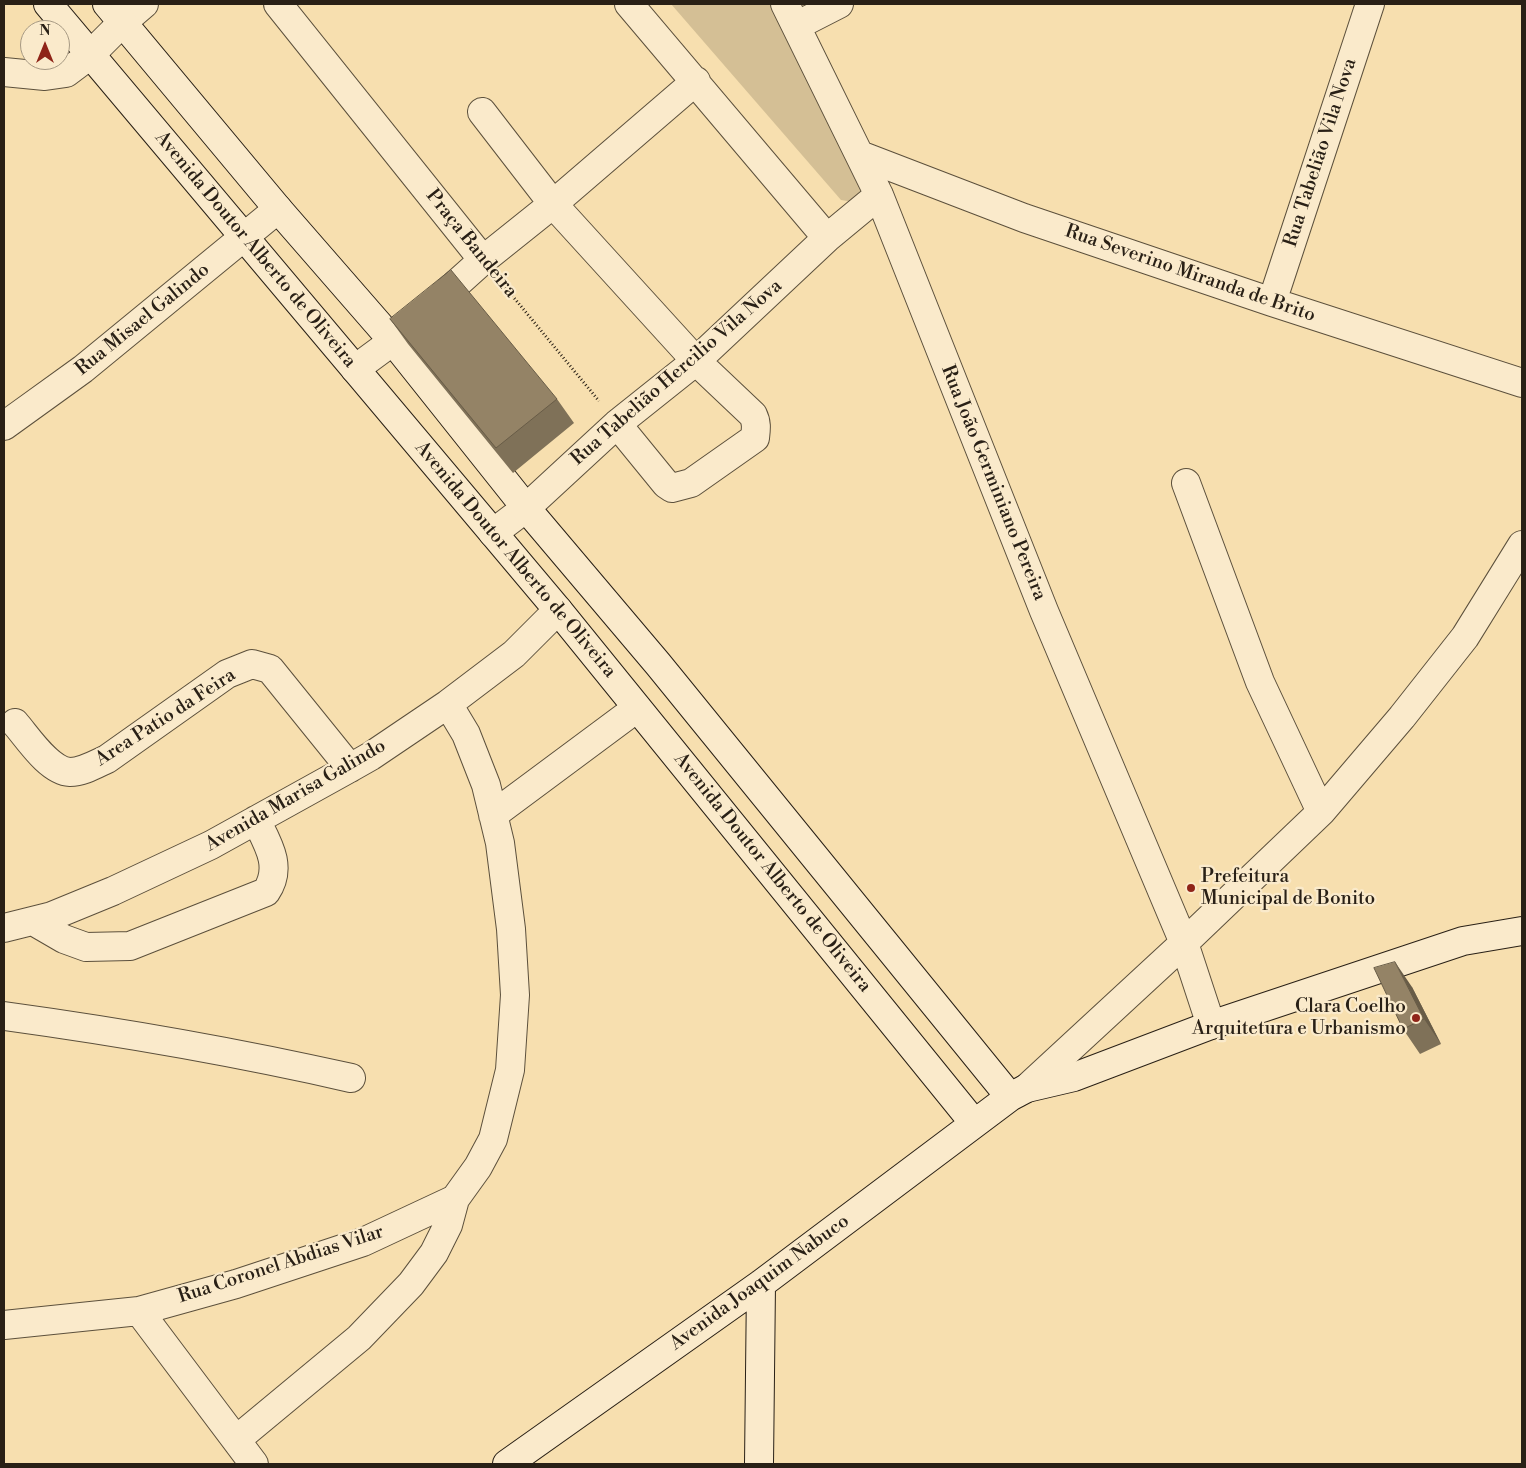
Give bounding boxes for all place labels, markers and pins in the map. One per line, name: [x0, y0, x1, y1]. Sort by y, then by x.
place label: Prefeitura Municipal de Bonito: [1201, 866, 1375, 910]
marker: Prefeitura Municipal de Bonito: [1185, 882, 1197, 894]
place label: Clara Coelho Arquitetura e Urbanismo: [1192, 996, 1406, 1040]
marker: Clara Coelho Arquitetura e Urbanismo: [1410, 1012, 1422, 1024]

